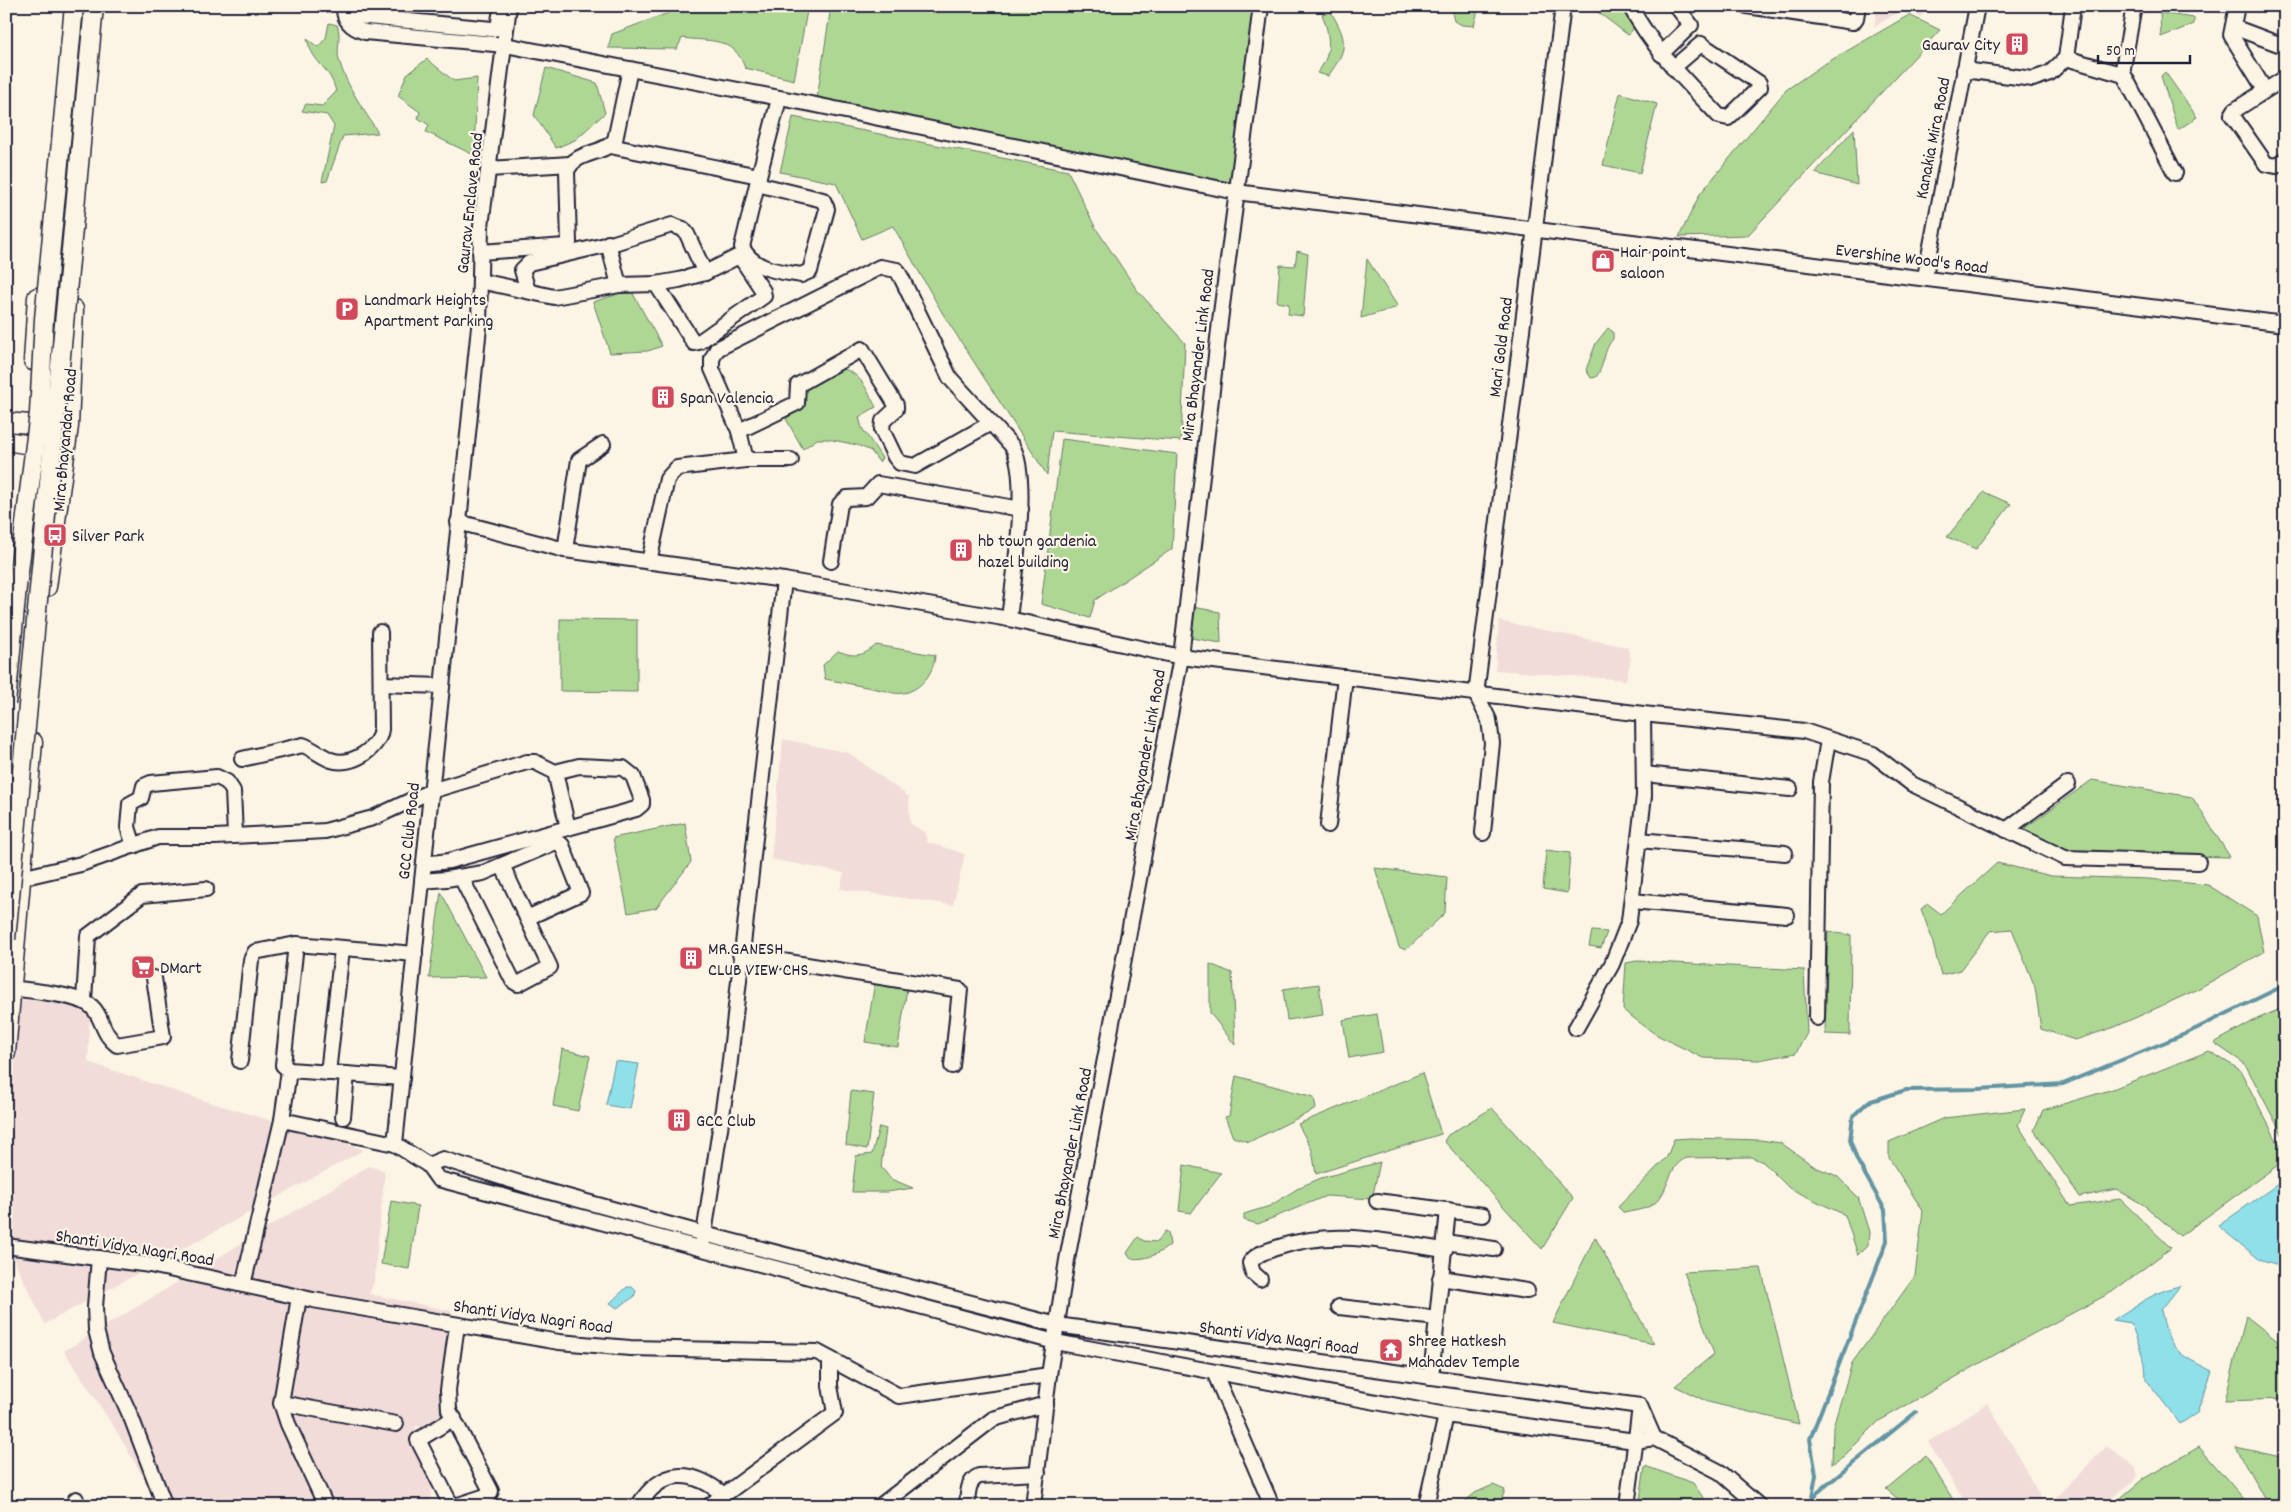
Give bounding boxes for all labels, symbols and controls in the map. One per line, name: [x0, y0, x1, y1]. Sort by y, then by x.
building icon: Gaurav City: [2004, 31, 2030, 57]
scale bar: [2098, 32, 2191, 64]
place label: Gaurav City: [1922, 34, 2001, 59]
text: 50 m: [2106, 41, 2135, 63]
street label: Kanakia Mira Road: [1910, 75, 1959, 201]
street label: Gaurav Enclave Road: [452, 131, 491, 275]
street label: Evershine Wood's Road: [1834, 239, 1989, 282]
place label: Hair point saloon: [1620, 241, 1687, 287]
shop icon: Hair point saloon: [1590, 248, 1616, 274]
street label: Mira Bhayander Link Road: [1176, 268, 1222, 443]
place label: Landmark Heights Apartment Parking: [364, 289, 494, 335]
parking icon: Landmark Heights Apartment Parking: [334, 296, 360, 322]
street label: Mari Gold Road: [1484, 296, 1521, 399]
street label: Mira Bhayandar Road: [48, 368, 85, 513]
building icon: Span Valencia: [650, 384, 676, 410]
place label: Span Valencia: [680, 387, 774, 412]
bus stop icon: Silver Park: [42, 522, 68, 548]
place label: Silver Park: [72, 525, 144, 550]
place label: hb town gardenia hazel building: [978, 530, 1097, 576]
building icon: hb town gardenia hazel building: [948, 537, 974, 563]
street label: Mira Bhayander Link Road: [1119, 668, 1174, 843]
street label: GCC Club Road: [393, 781, 428, 881]
place label: MR.GANESH CLUB VIEW CHS: [708, 938, 809, 984]
building icon: MR.GANESH CLUB VIEW CHS: [678, 945, 704, 971]
supermarket icon: DMart: [130, 954, 156, 980]
place label: DMart: [160, 957, 202, 982]
street label: Mira Bhayander Link Road: [1043, 1066, 1100, 1241]
building icon: GCC Club: [666, 1107, 692, 1133]
place label: GCC Club: [696, 1110, 756, 1135]
street label: Shanti Vidya Nagri Road: [54, 1225, 216, 1274]
street label: Shanti Vidya Nagri Road: [452, 1295, 614, 1342]
street label: Shanti Vidya Nagri Road: [1198, 1316, 1360, 1363]
place label: Shree Hatkesh Mahadev Temple: [1408, 1330, 1520, 1376]
temple icon: Shree Hatkesh Mahadev Temple: [1378, 1337, 1404, 1363]

